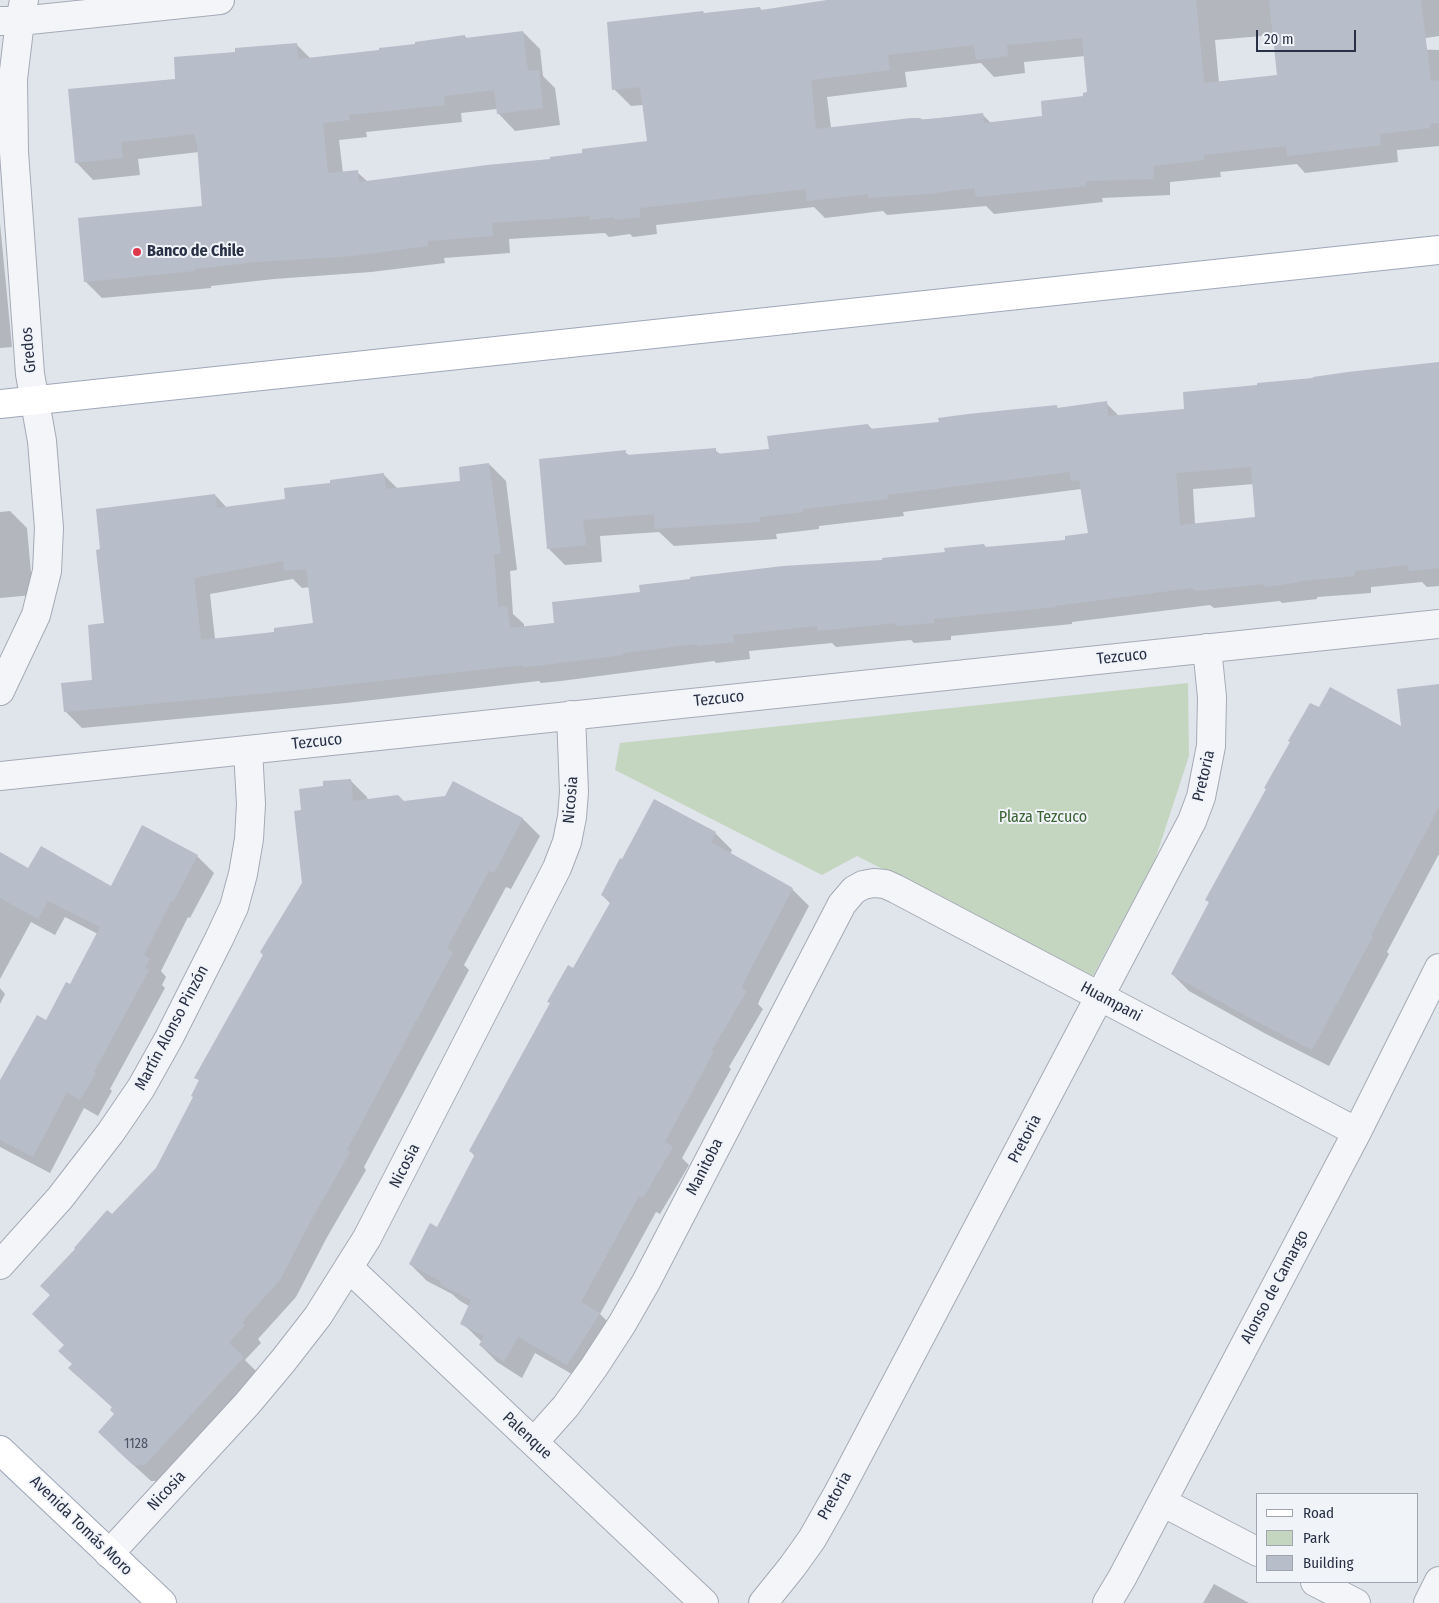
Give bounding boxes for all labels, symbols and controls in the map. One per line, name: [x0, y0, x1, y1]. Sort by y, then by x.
scale bar: [1259, 20, 1359, 52]
text: 20 m: [1264, 30, 1294, 48]
place label: Banco de Chile: [147, 242, 244, 262]
marker: Banco de Chile: [131, 246, 143, 258]
street label: Gredos: [17, 326, 41, 374]
street label: Tezcuco: [1096, 645, 1148, 669]
street label: Tezcuco: [693, 687, 745, 711]
street label: Tezcuco: [291, 730, 343, 754]
street label: Pretoria: [1189, 749, 1219, 803]
street label: Nicosia: [559, 776, 583, 824]
park label: Plaza Tezcuco: [999, 808, 1087, 828]
street label: Martín Alonso Pinzón: [131, 962, 213, 1094]
street label: Huampani: [1077, 978, 1145, 1026]
street label: Pretoria: [1004, 1112, 1046, 1166]
street label: Manitoba: [683, 1135, 727, 1199]
street label: Nicosia: [386, 1141, 424, 1191]
street label: Alonso de Camargo: [1237, 1227, 1313, 1347]
street label: Palenque: [498, 1408, 556, 1464]
house number: 1128: [124, 1436, 148, 1452]
street label: Nicosia: [144, 1467, 190, 1515]
street label: Pretoria: [814, 1469, 856, 1523]
street label: Avenida Tomás Moro: [26, 1472, 136, 1580]
legend: [1256, 1493, 1419, 1583]
text: Road: [1303, 1504, 1334, 1522]
text: Park: [1303, 1529, 1330, 1547]
text: Building: [1303, 1554, 1354, 1572]

